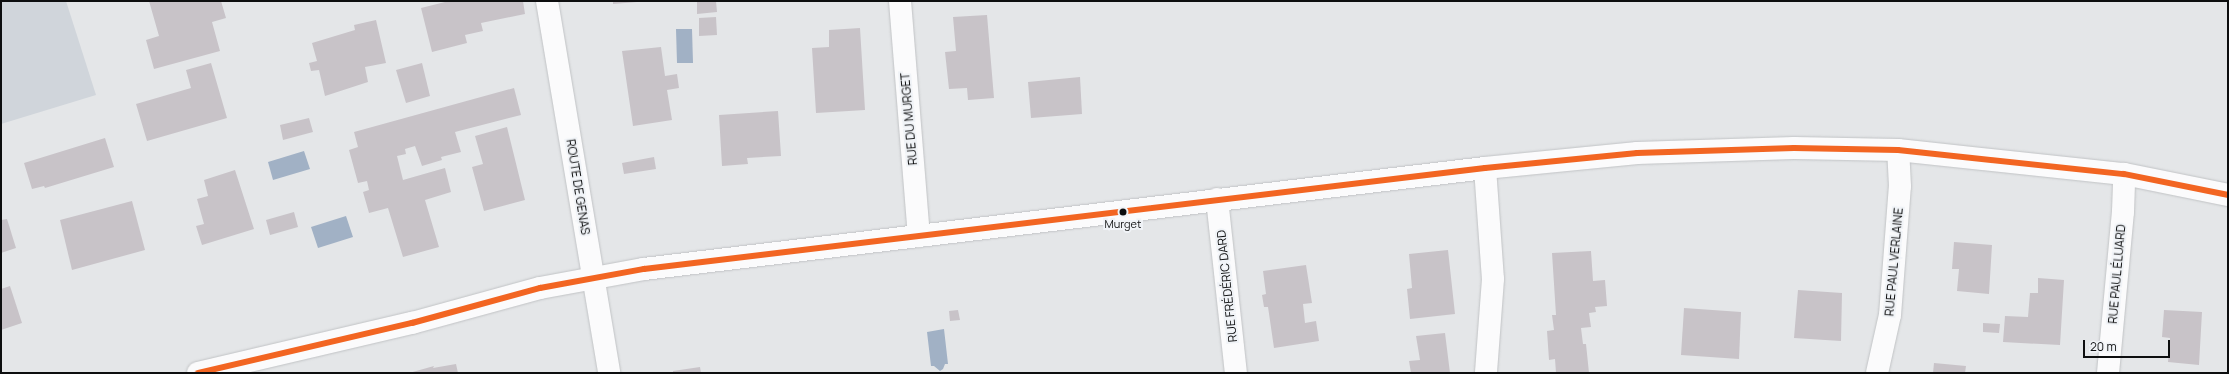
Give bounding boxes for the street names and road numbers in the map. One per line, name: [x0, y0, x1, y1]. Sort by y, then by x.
street label: RUE DU MURGET: [898, 72, 920, 166]
street label: ROUTE DE GENAS: [563, 138, 593, 236]
street label: RUE PAUL VERLAINE: [1882, 207, 1906, 317]
street label: RUE PAUL ÉLUARD: [2105, 223, 2129, 325]
street label: RUE FRÉDÉRIC DARD: [1214, 229, 1240, 343]

